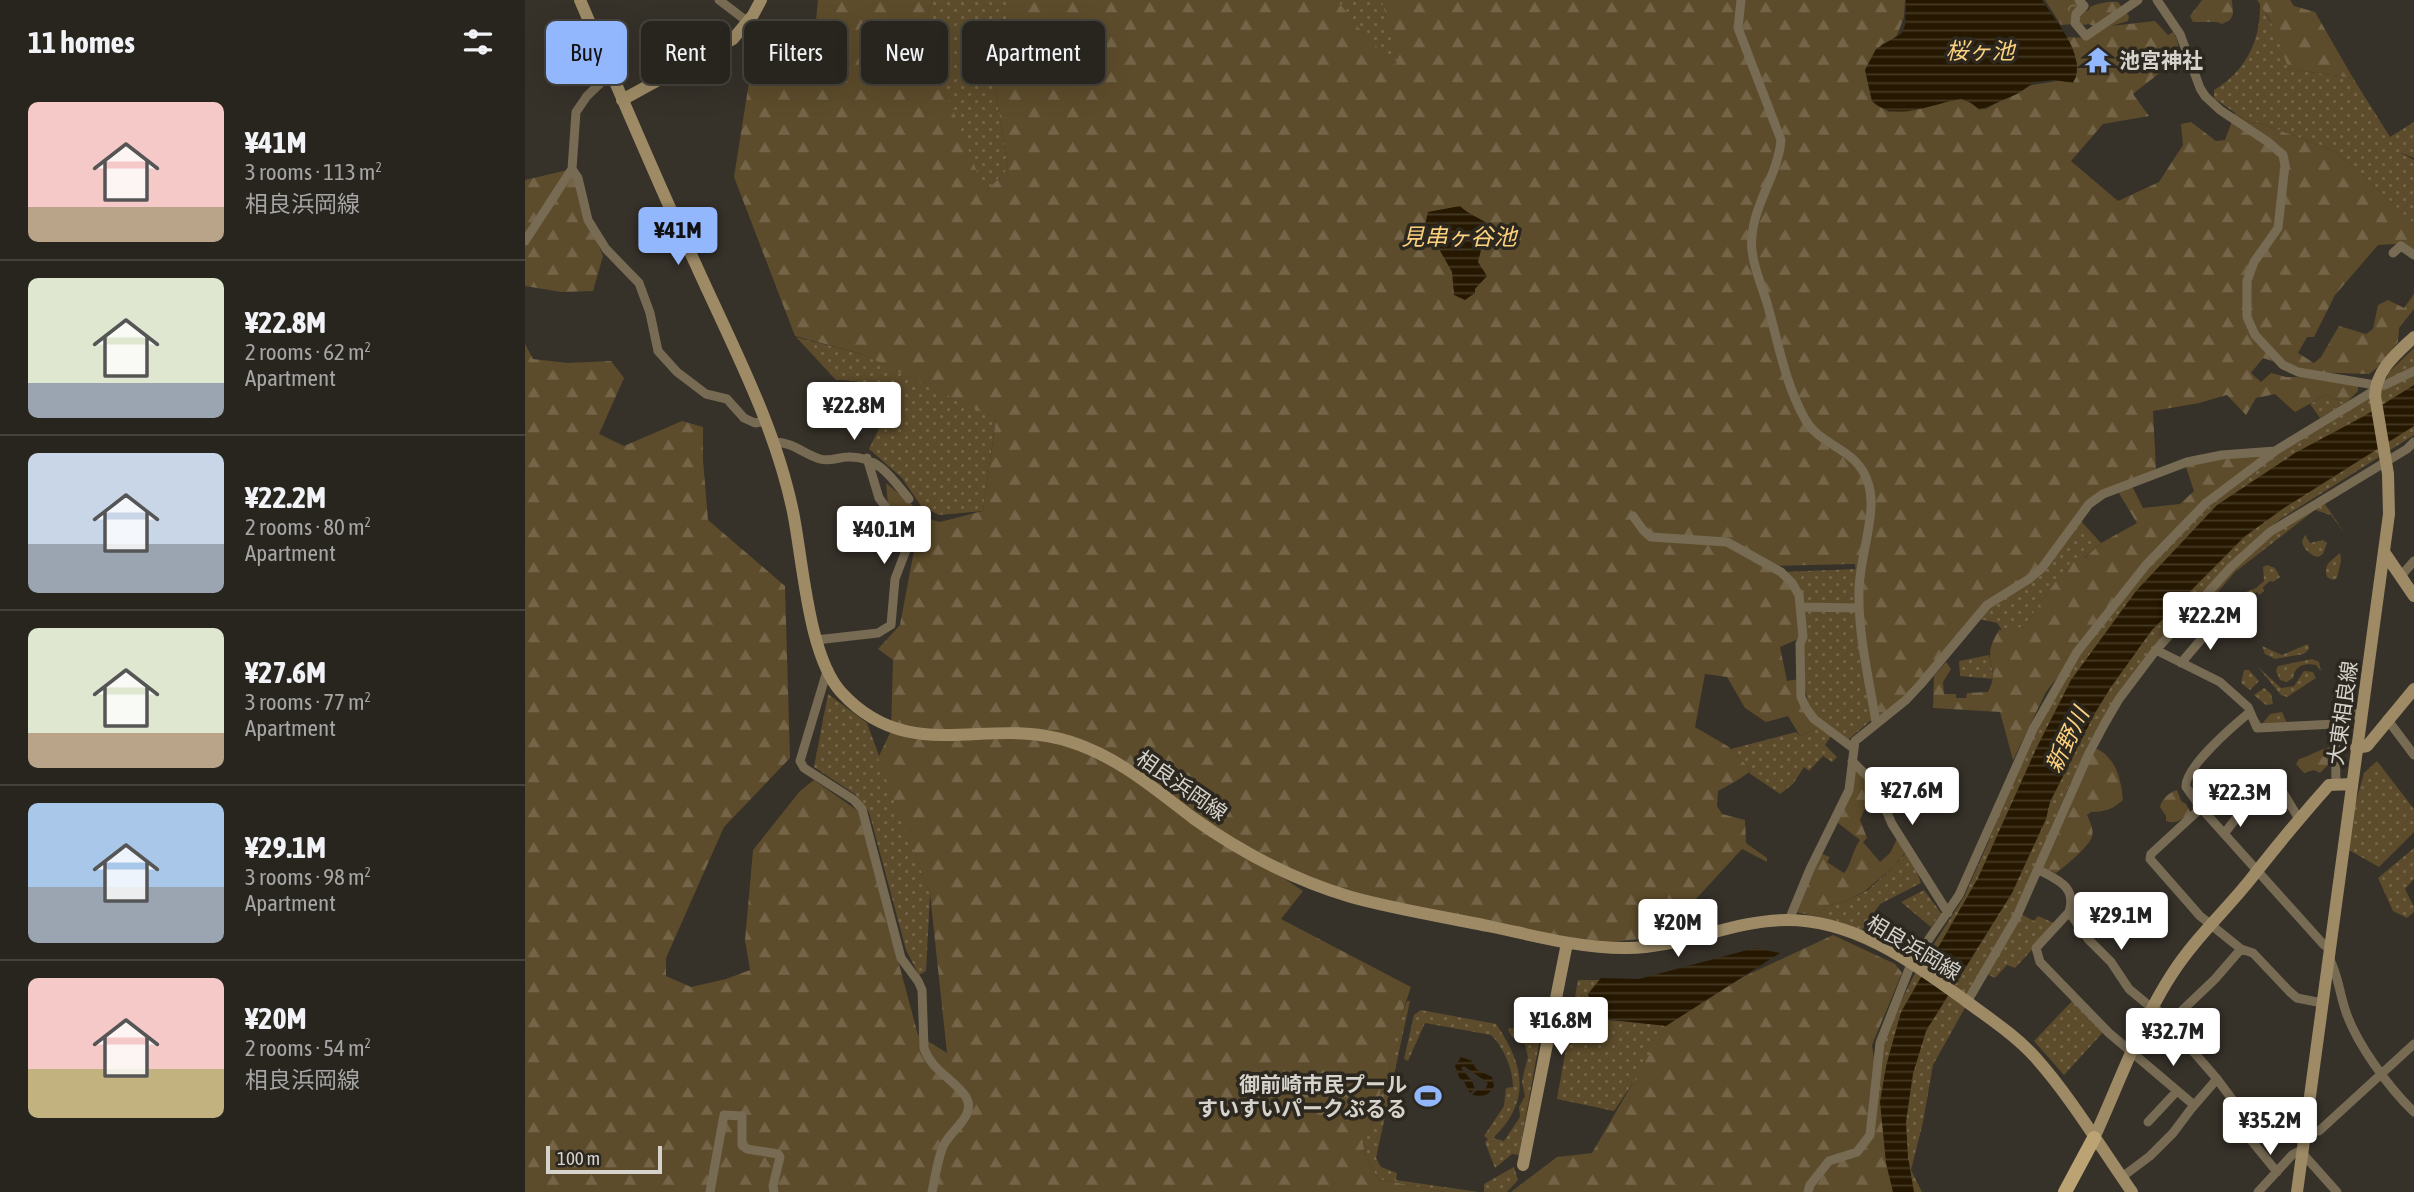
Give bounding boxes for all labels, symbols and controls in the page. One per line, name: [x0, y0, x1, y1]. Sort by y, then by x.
chip: Buy: [546, 21, 627, 84]
chip: Rent: [641, 21, 730, 84]
chip: Filters: [744, 21, 847, 84]
chip: New: [861, 21, 948, 84]
chip: Apartment: [962, 21, 1105, 84]
icon: filters: [459, 23, 497, 61]
text: 11 homes: [28, 25, 135, 59]
water label: 桜ヶ池: [1946, 38, 2017, 64]
temple icon: 池宮神社: [2083, 45, 2113, 75]
place label: 池宮神社: [2119, 48, 2203, 72]
text: ¥41M: [245, 125, 307, 159]
icon: home: [84, 130, 168, 214]
text: 3 rooms · 113 m²: [245, 159, 382, 185]
text: 相良浜岡線: [245, 191, 360, 217]
pin: ¥41M: [637, 208, 719, 267]
text: ¥41M: [654, 217, 702, 243]
water label: 見串ヶ谷池: [1402, 224, 1519, 250]
text: ¥22.8M: [245, 305, 326, 339]
icon: home: [84, 306, 168, 390]
text: 2 rooms · 62 m²: [245, 339, 371, 365]
text: Apartment: [245, 365, 336, 391]
pin: ¥22.8M: [797, 382, 911, 442]
text: ¥22.8M: [823, 392, 885, 418]
text: ¥22.2M: [245, 480, 326, 514]
icon: home: [84, 481, 168, 565]
pin: ¥40.1M: [827, 506, 941, 566]
text: 2 rooms · 80 m²: [245, 514, 371, 540]
text: ¥40.1M: [853, 516, 915, 542]
text: Apartment: [245, 540, 336, 566]
pin: ¥22.2M: [2153, 592, 2267, 652]
text: ¥22.2M: [2179, 602, 2241, 628]
text: ¥27.6M: [245, 655, 326, 689]
icon: home: [84, 656, 168, 740]
street label: 大東相良線: [2323, 659, 2361, 767]
text: 3 rooms · 77 m²: [245, 689, 371, 715]
water label: 新野川: [2040, 701, 2095, 777]
text: Apartment: [245, 715, 336, 741]
street label: 相良浜岡線: [1132, 745, 1232, 825]
pin: ¥27.6M: [1855, 768, 1969, 827]
pin: ¥22.3M: [2183, 770, 2297, 829]
text: ¥27.6M: [1881, 777, 1943, 803]
text: ¥22.3M: [2209, 779, 2271, 805]
text: ¥29.1M: [245, 830, 326, 864]
icon: home: [84, 831, 168, 915]
text: 3 rooms · 98 m²: [245, 864, 371, 890]
text: Apartment: [245, 890, 336, 916]
pin: ¥29.1M: [2064, 892, 2178, 952]
pin: ¥20M: [1637, 900, 1719, 959]
text: ¥29.1M: [2090, 902, 2152, 928]
text: ¥20M: [1654, 909, 1702, 935]
street label: 相良浜岡線: [1863, 910, 1965, 984]
pin: ¥16.8M: [1504, 998, 1618, 1057]
text: ¥20M: [245, 1001, 307, 1035]
icon: home: [84, 1006, 168, 1090]
text: ¥16.8M: [1530, 1007, 1592, 1033]
pin: ¥32.7M: [2116, 1009, 2230, 1068]
text: ¥32.7M: [2142, 1018, 2204, 1044]
text: 2 rooms · 54 m²: [245, 1035, 371, 1061]
text: 相良浜岡線: [245, 1067, 360, 1093]
place label: 御前崎市民プール すいすいパークぷるる: [1197, 1072, 1407, 1120]
sports icon: 御前崎市民プール すいすいパークぷるる: [1413, 1081, 1443, 1111]
pin: ¥35.2M: [2213, 1098, 2327, 1157]
text: ¥35.2M: [2239, 1107, 2301, 1133]
scale bar: [546, 1143, 661, 1175]
text: 100 m: [557, 1147, 600, 1169]

